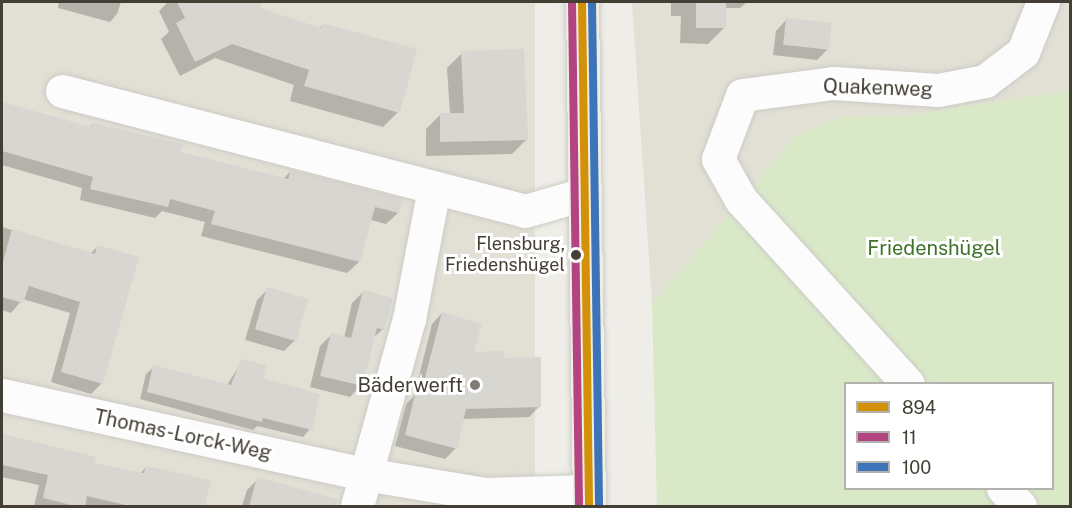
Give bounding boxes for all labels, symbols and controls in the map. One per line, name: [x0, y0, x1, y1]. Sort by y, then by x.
street label: Quakenweg: [823, 74, 933, 102]
place label: Flensburg, Friedenshügel: [445, 234, 565, 276]
park label: Friedenshügel: [867, 236, 1001, 260]
marker: Flensburg, Friedenshügel: [570, 249, 582, 261]
place label: Bäderwerft: [357, 373, 463, 397]
marker: Bäderwerft: [468, 378, 482, 392]
legend: [844, 382, 1054, 490]
text: 894: [902, 397, 936, 418]
street label: Thomas-Lorck-Weg: [92, 404, 274, 466]
text: 11: [902, 427, 917, 448]
text: 100: [902, 457, 931, 478]

